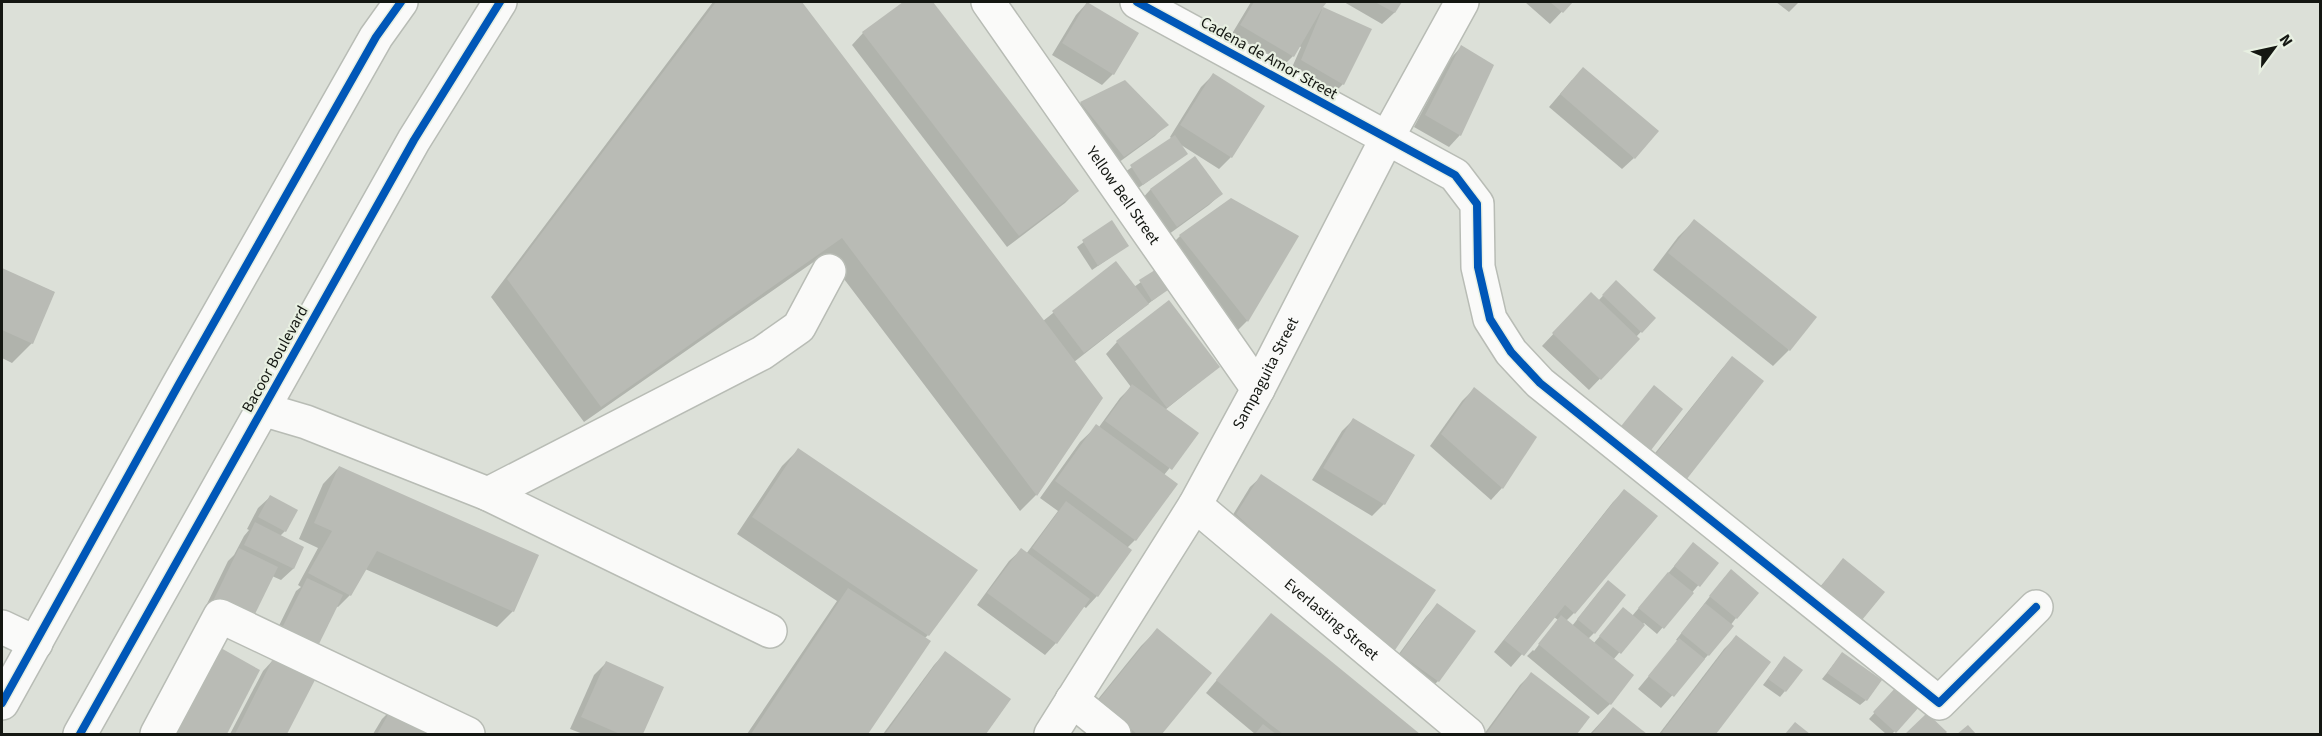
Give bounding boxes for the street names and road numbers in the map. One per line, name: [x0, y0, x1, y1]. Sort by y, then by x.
street label: Cadena de Amor Street: [1197, 11, 1342, 105]
street label: Yellow Bell Street: [1080, 141, 1165, 250]
street label: Bacoor Boulevard: [237, 302, 313, 416]
street label: Sampaguita Street: [1227, 313, 1304, 433]
street label: Everlasting Street: [1279, 573, 1384, 666]

